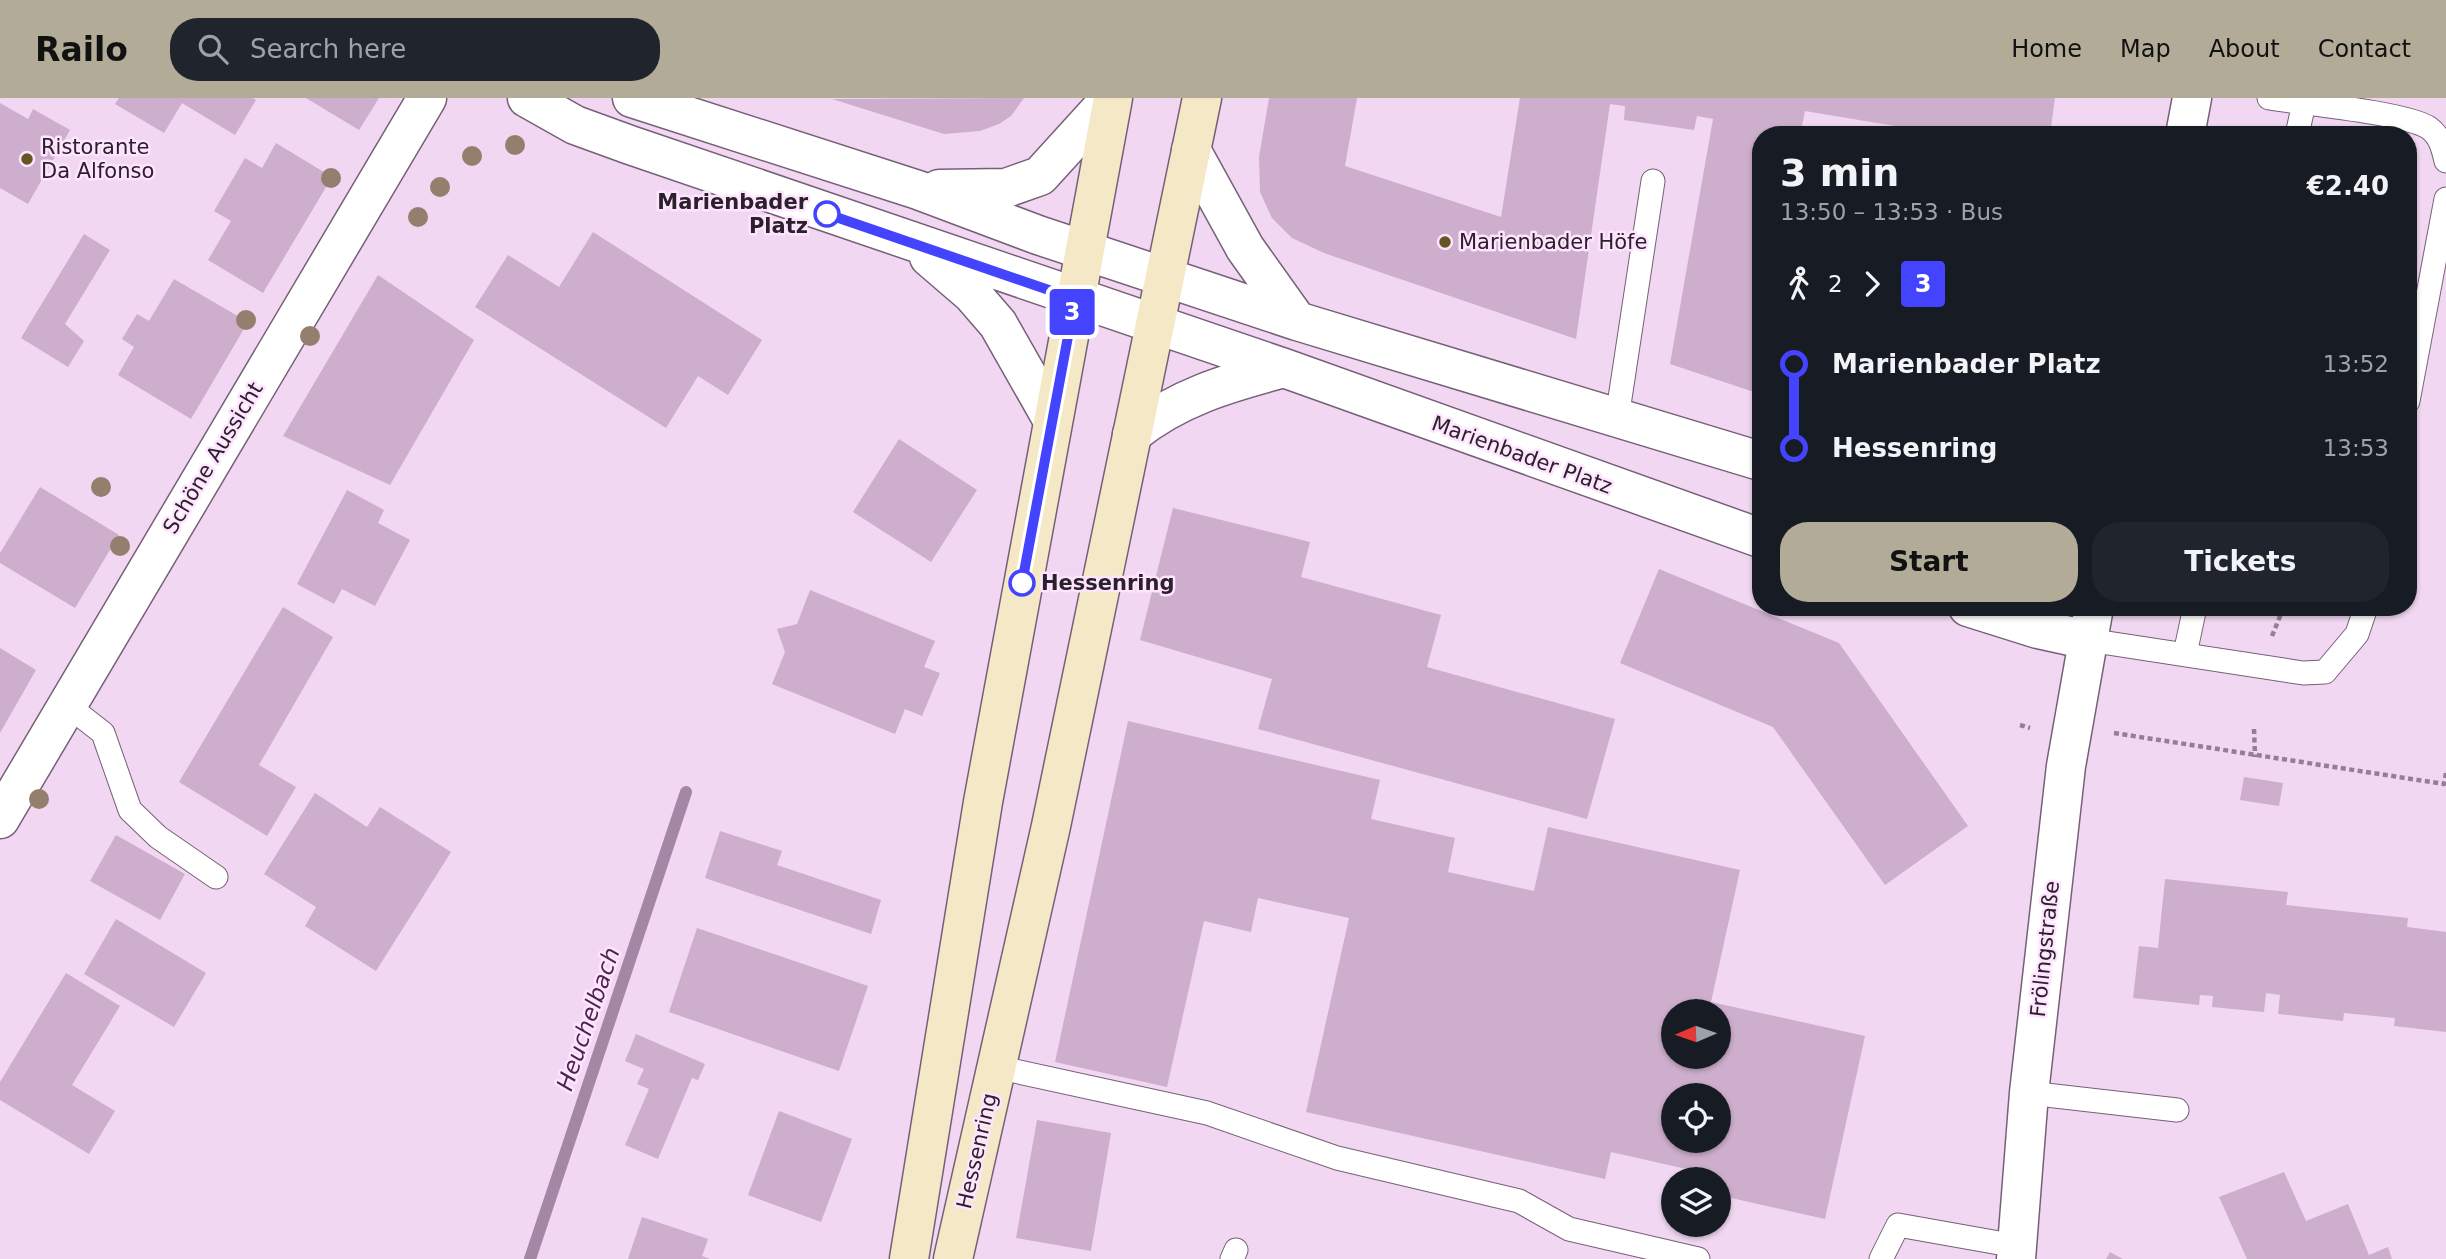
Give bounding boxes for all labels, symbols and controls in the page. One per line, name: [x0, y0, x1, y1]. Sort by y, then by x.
search box: [170, 18, 660, 81]
text: Railo: [35, 30, 128, 69]
icon: search: [194, 30, 232, 68]
text: Search here: [250, 34, 406, 64]
text: Home: [2011, 35, 2082, 63]
text: Map: [2120, 35, 2171, 63]
text: About: [2209, 35, 2280, 63]
text: Contact: [2318, 35, 2411, 63]
place label: Ristorante Da Alfonso: [41, 135, 154, 183]
marker: Ristorante Da Alfonso: [19, 151, 35, 167]
text: 3 min: [1780, 151, 1899, 195]
text: €2.40: [2307, 171, 2389, 201]
place label: Marienbader Platz: [657, 190, 809, 238]
text: 13:50 – 13:53 · Bus: [1780, 199, 2003, 225]
marker: Marienbader Platz: [814, 201, 840, 227]
place label: Marienbader Höfe: [1459, 230, 1647, 254]
marker: Marienbader Höfe: [1437, 234, 1453, 250]
icon: walk: [1780, 265, 1818, 303]
icon: forward: [1853, 265, 1891, 303]
text: 3: [1915, 270, 1931, 298]
text: 2: [1828, 271, 1843, 297]
line badge: 3: [1049, 289, 1095, 335]
text: 3: [1064, 298, 1080, 326]
text: Marienbader Platz: [1832, 349, 2101, 379]
text: 13:52: [2323, 351, 2389, 377]
street label: Schöne Aussicht: [158, 378, 268, 538]
street label: Marienbader Platz: [1429, 411, 1615, 499]
text: Hessenring: [1832, 433, 1997, 463]
text: 13:53: [2323, 435, 2389, 461]
button: Start: [1780, 522, 2078, 602]
button: Tickets: [2092, 522, 2389, 602]
marker: Hessenring: [1009, 570, 1035, 596]
place label: Hessenring: [1041, 571, 1175, 595]
street label: Frölingstraße: [2026, 880, 2064, 1018]
water label: Heuchelbach: [551, 944, 625, 1094]
north arrow: [1661, 999, 1731, 1069]
map controls: [1661, 999, 1731, 1237]
button: locate: [1661, 1083, 1731, 1153]
street label: Hessenring: [952, 1091, 1002, 1211]
button: layers: [1661, 1167, 1731, 1237]

